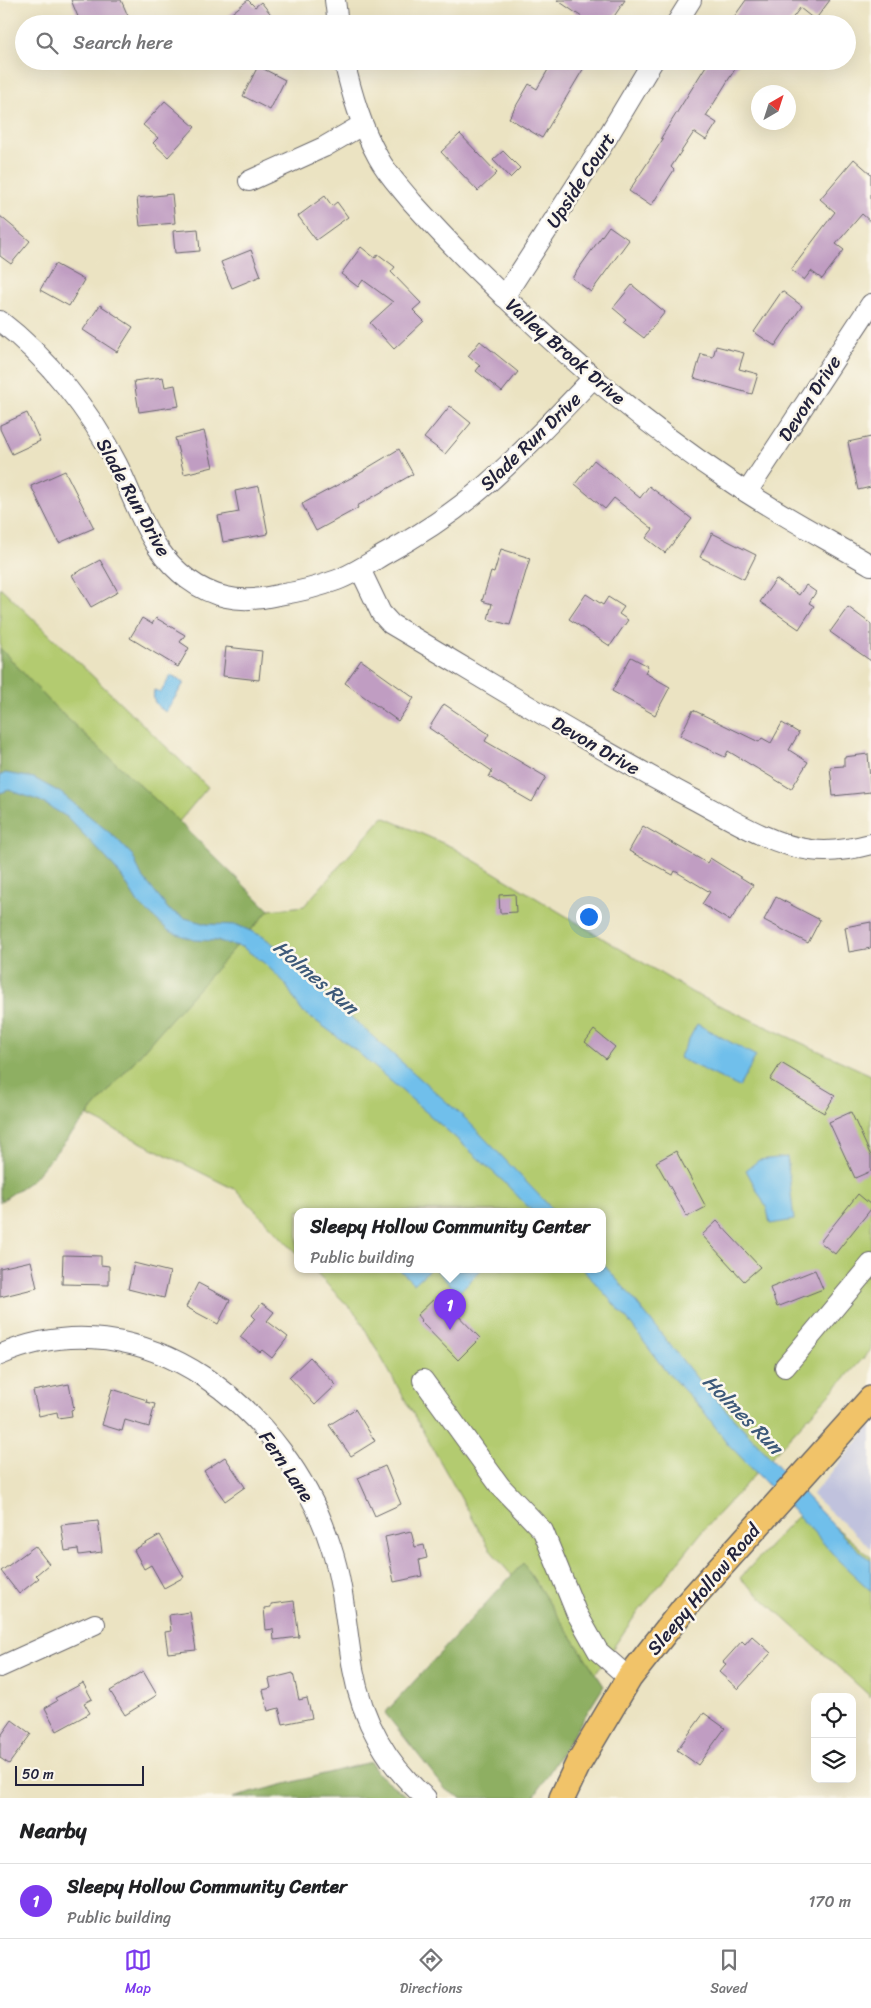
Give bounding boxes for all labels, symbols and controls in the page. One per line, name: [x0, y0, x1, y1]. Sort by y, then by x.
search box: [15, 15, 856, 70]
text: Search here: [73, 26, 173, 59]
icon: search: [33, 29, 61, 57]
north arrow: [751, 85, 796, 130]
street label: Upside Court: [537, 126, 624, 235]
street label: Valley Brook Drive: [498, 289, 633, 413]
street label: Devon Drive: [769, 348, 850, 448]
street label: Slade Run Drive: [472, 384, 589, 499]
street label: Slade Run Drive: [87, 432, 180, 563]
street label: Devon Drive: [545, 707, 647, 784]
your location: [576, 904, 602, 930]
water label: Holmes Run: [265, 931, 368, 1025]
popup: [294, 1208, 606, 1273]
text: Sleepy Hollow Community Center: [310, 1210, 590, 1243]
text: Public building: [310, 1243, 414, 1272]
pin: 1: [434, 1289, 466, 1330]
water label: Holmes Run: [694, 1366, 793, 1465]
street label: Fern Lane: [250, 1424, 323, 1509]
street label: Sleepy Hollow Road: [638, 1514, 770, 1663]
map controls: [811, 1693, 856, 1783]
button: locate: [811, 1693, 856, 1738]
button: layers: [811, 1738, 856, 1783]
text: 50 m: [22, 1762, 54, 1787]
scale bar: [15, 1763, 144, 1786]
text: Nearby: [20, 1812, 86, 1850]
text: Sleepy Hollow Community Center: [67, 1870, 347, 1903]
text: 1: [33, 1887, 39, 1916]
text: 170 m: [808, 1887, 851, 1916]
text: Public building: [67, 1903, 171, 1932]
tab: Map: [124, 1946, 152, 2001]
tab: Directions: [400, 1946, 462, 2001]
tab: Saved: [710, 1946, 747, 2001]

